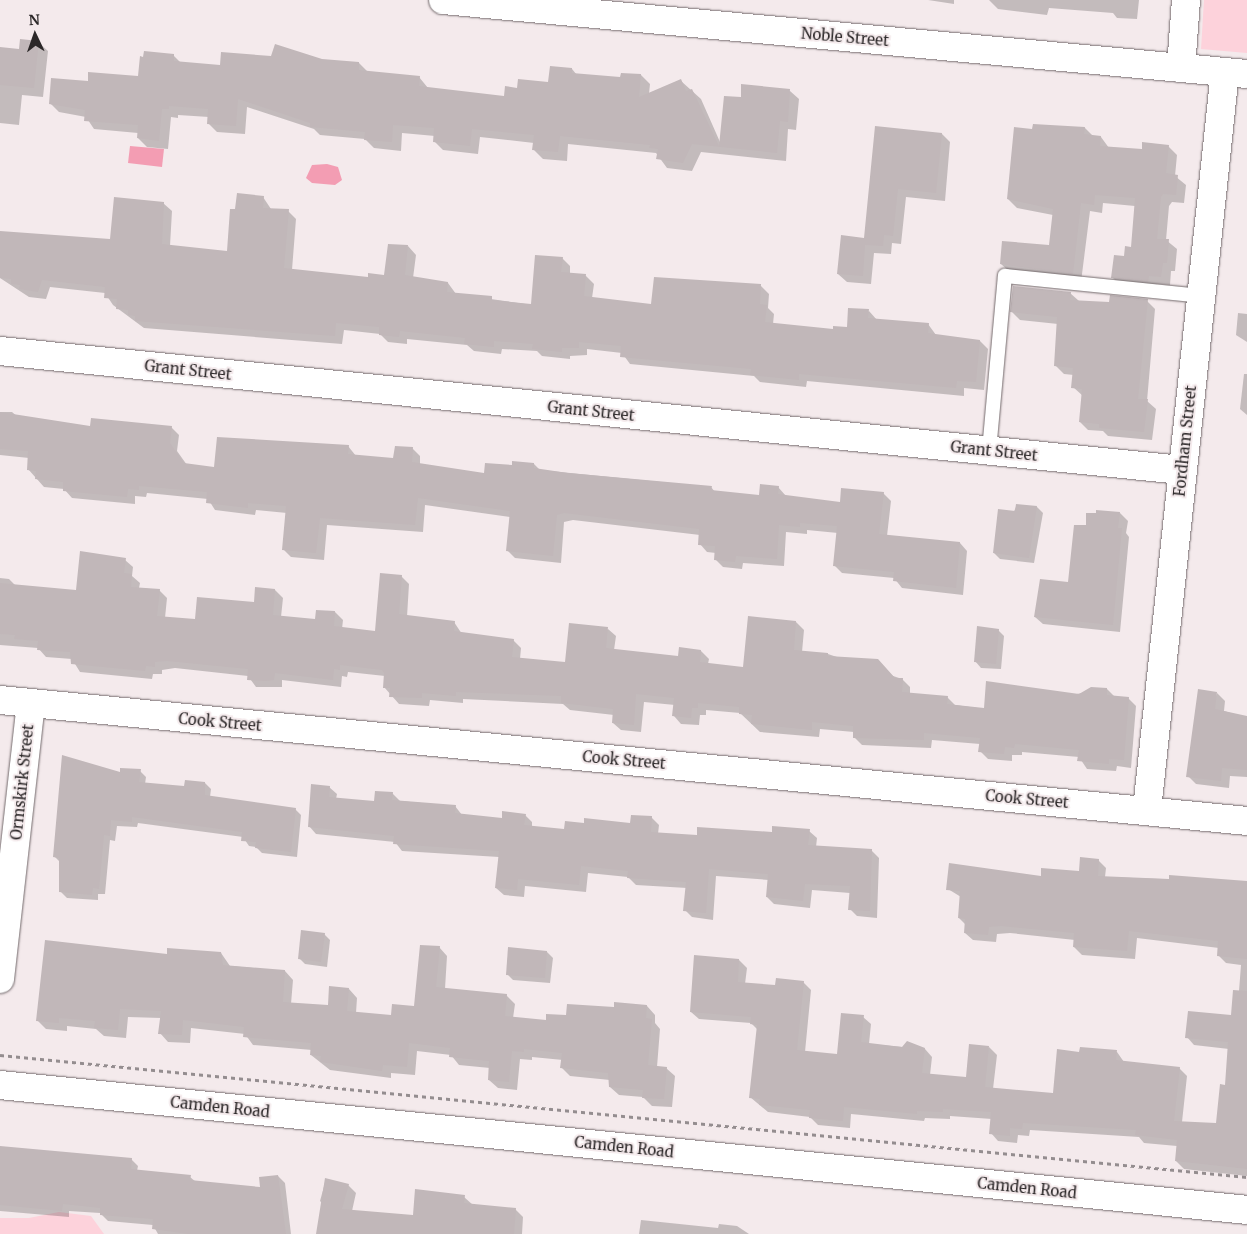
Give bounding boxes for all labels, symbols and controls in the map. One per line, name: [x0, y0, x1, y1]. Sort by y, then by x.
north arrow: [10, 10, 60, 60]
text: N: [28, 11, 40, 29]
street label: Noble Street: [800, 24, 890, 50]
street label: Grant Street: [144, 356, 232, 384]
street label: Fordham Street: [1170, 384, 1200, 498]
street label: Grant Street: [547, 397, 635, 425]
street label: Grant Street: [950, 437, 1038, 465]
street label: Cook Street: [178, 709, 262, 735]
street label: Ormskirk Street: [7, 723, 37, 841]
street label: Cook Street: [582, 747, 666, 773]
street label: Cook Street: [985, 786, 1069, 812]
street label: Camden Road: [169, 1093, 271, 1121]
street label: Camden Road: [573, 1133, 675, 1161]
street label: Camden Road: [976, 1174, 1078, 1202]

